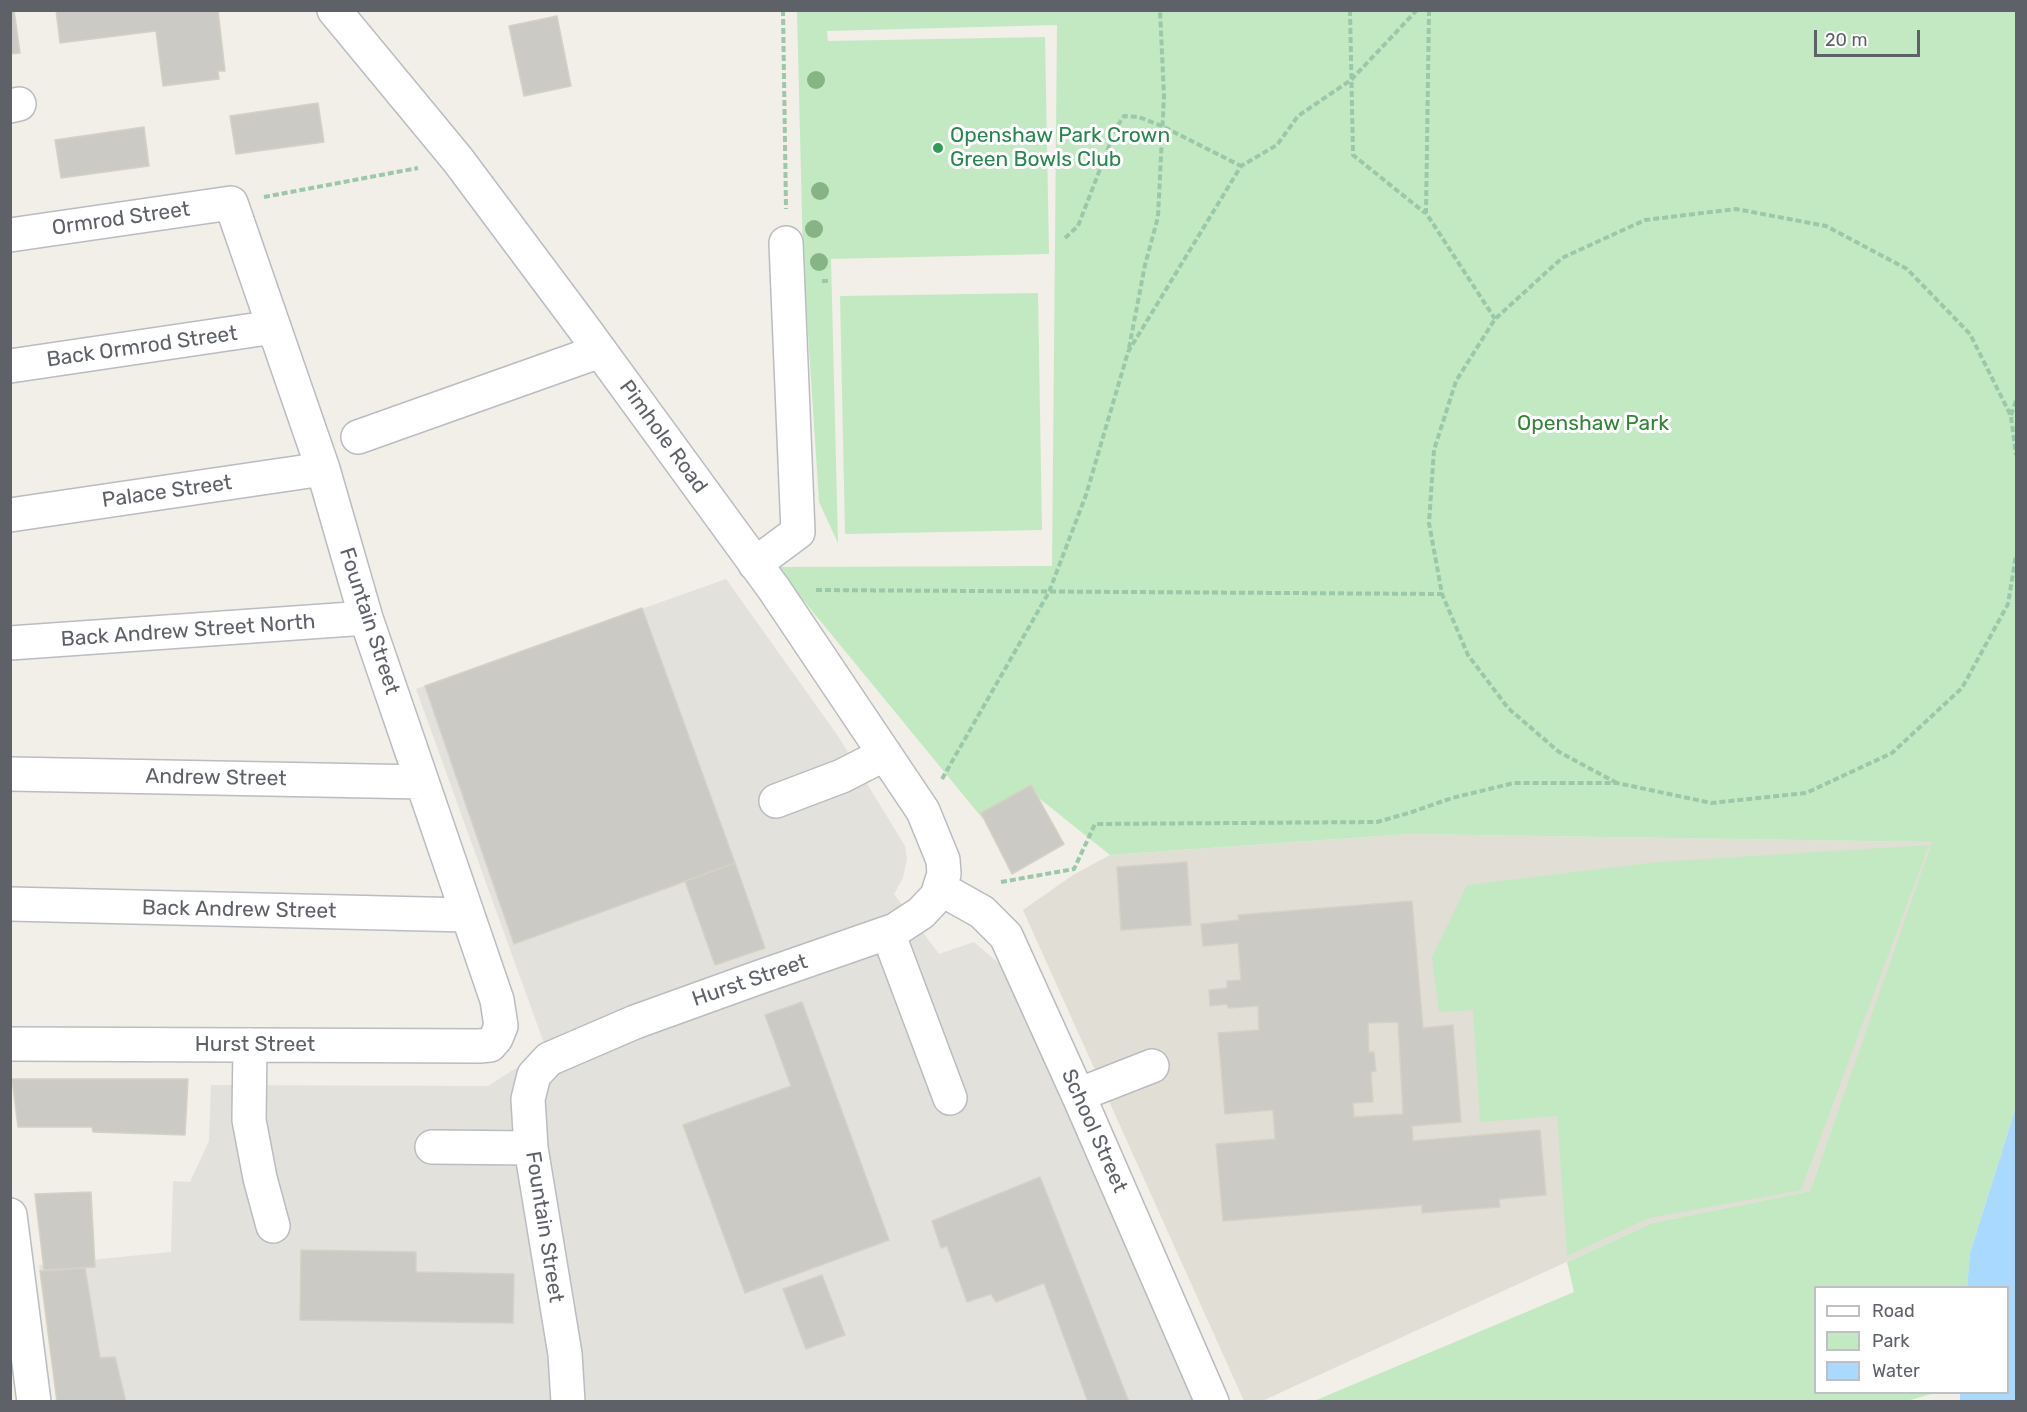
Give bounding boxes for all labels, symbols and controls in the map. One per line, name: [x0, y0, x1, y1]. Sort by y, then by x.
scale bar: [1817, 18, 1924, 56]
text: 20 m: [1825, 29, 1867, 51]
place label: Openshaw Park Crown Green Bowls Club: [950, 123, 1170, 173]
marker: Openshaw Park Crown Green Bowls Club: [931, 141, 945, 155]
street label: Ormrod Street: [50, 197, 192, 241]
street label: Back Ormrod Street: [45, 321, 239, 373]
street label: Pimhole Road: [613, 375, 713, 499]
park label: Openshaw Park: [1517, 411, 1669, 437]
street label: Palace Street: [100, 470, 234, 514]
street label: Fountain Street: [333, 544, 405, 698]
street label: Back Andrew Street North: [60, 610, 316, 652]
street label: Andrew Street: [145, 764, 287, 792]
street label: Back Andrew Street: [142, 896, 336, 924]
street label: Hurst Street: [689, 949, 811, 1013]
street label: Hurst Street: [195, 1032, 315, 1058]
street label: School Street: [1056, 1065, 1132, 1197]
street label: Fountain Street: [520, 1150, 568, 1304]
legend: [1814, 1286, 2009, 1394]
text: Road: [1872, 1300, 1915, 1322]
text: Park: [1872, 1330, 1909, 1352]
text: Water: [1872, 1360, 1920, 1382]

